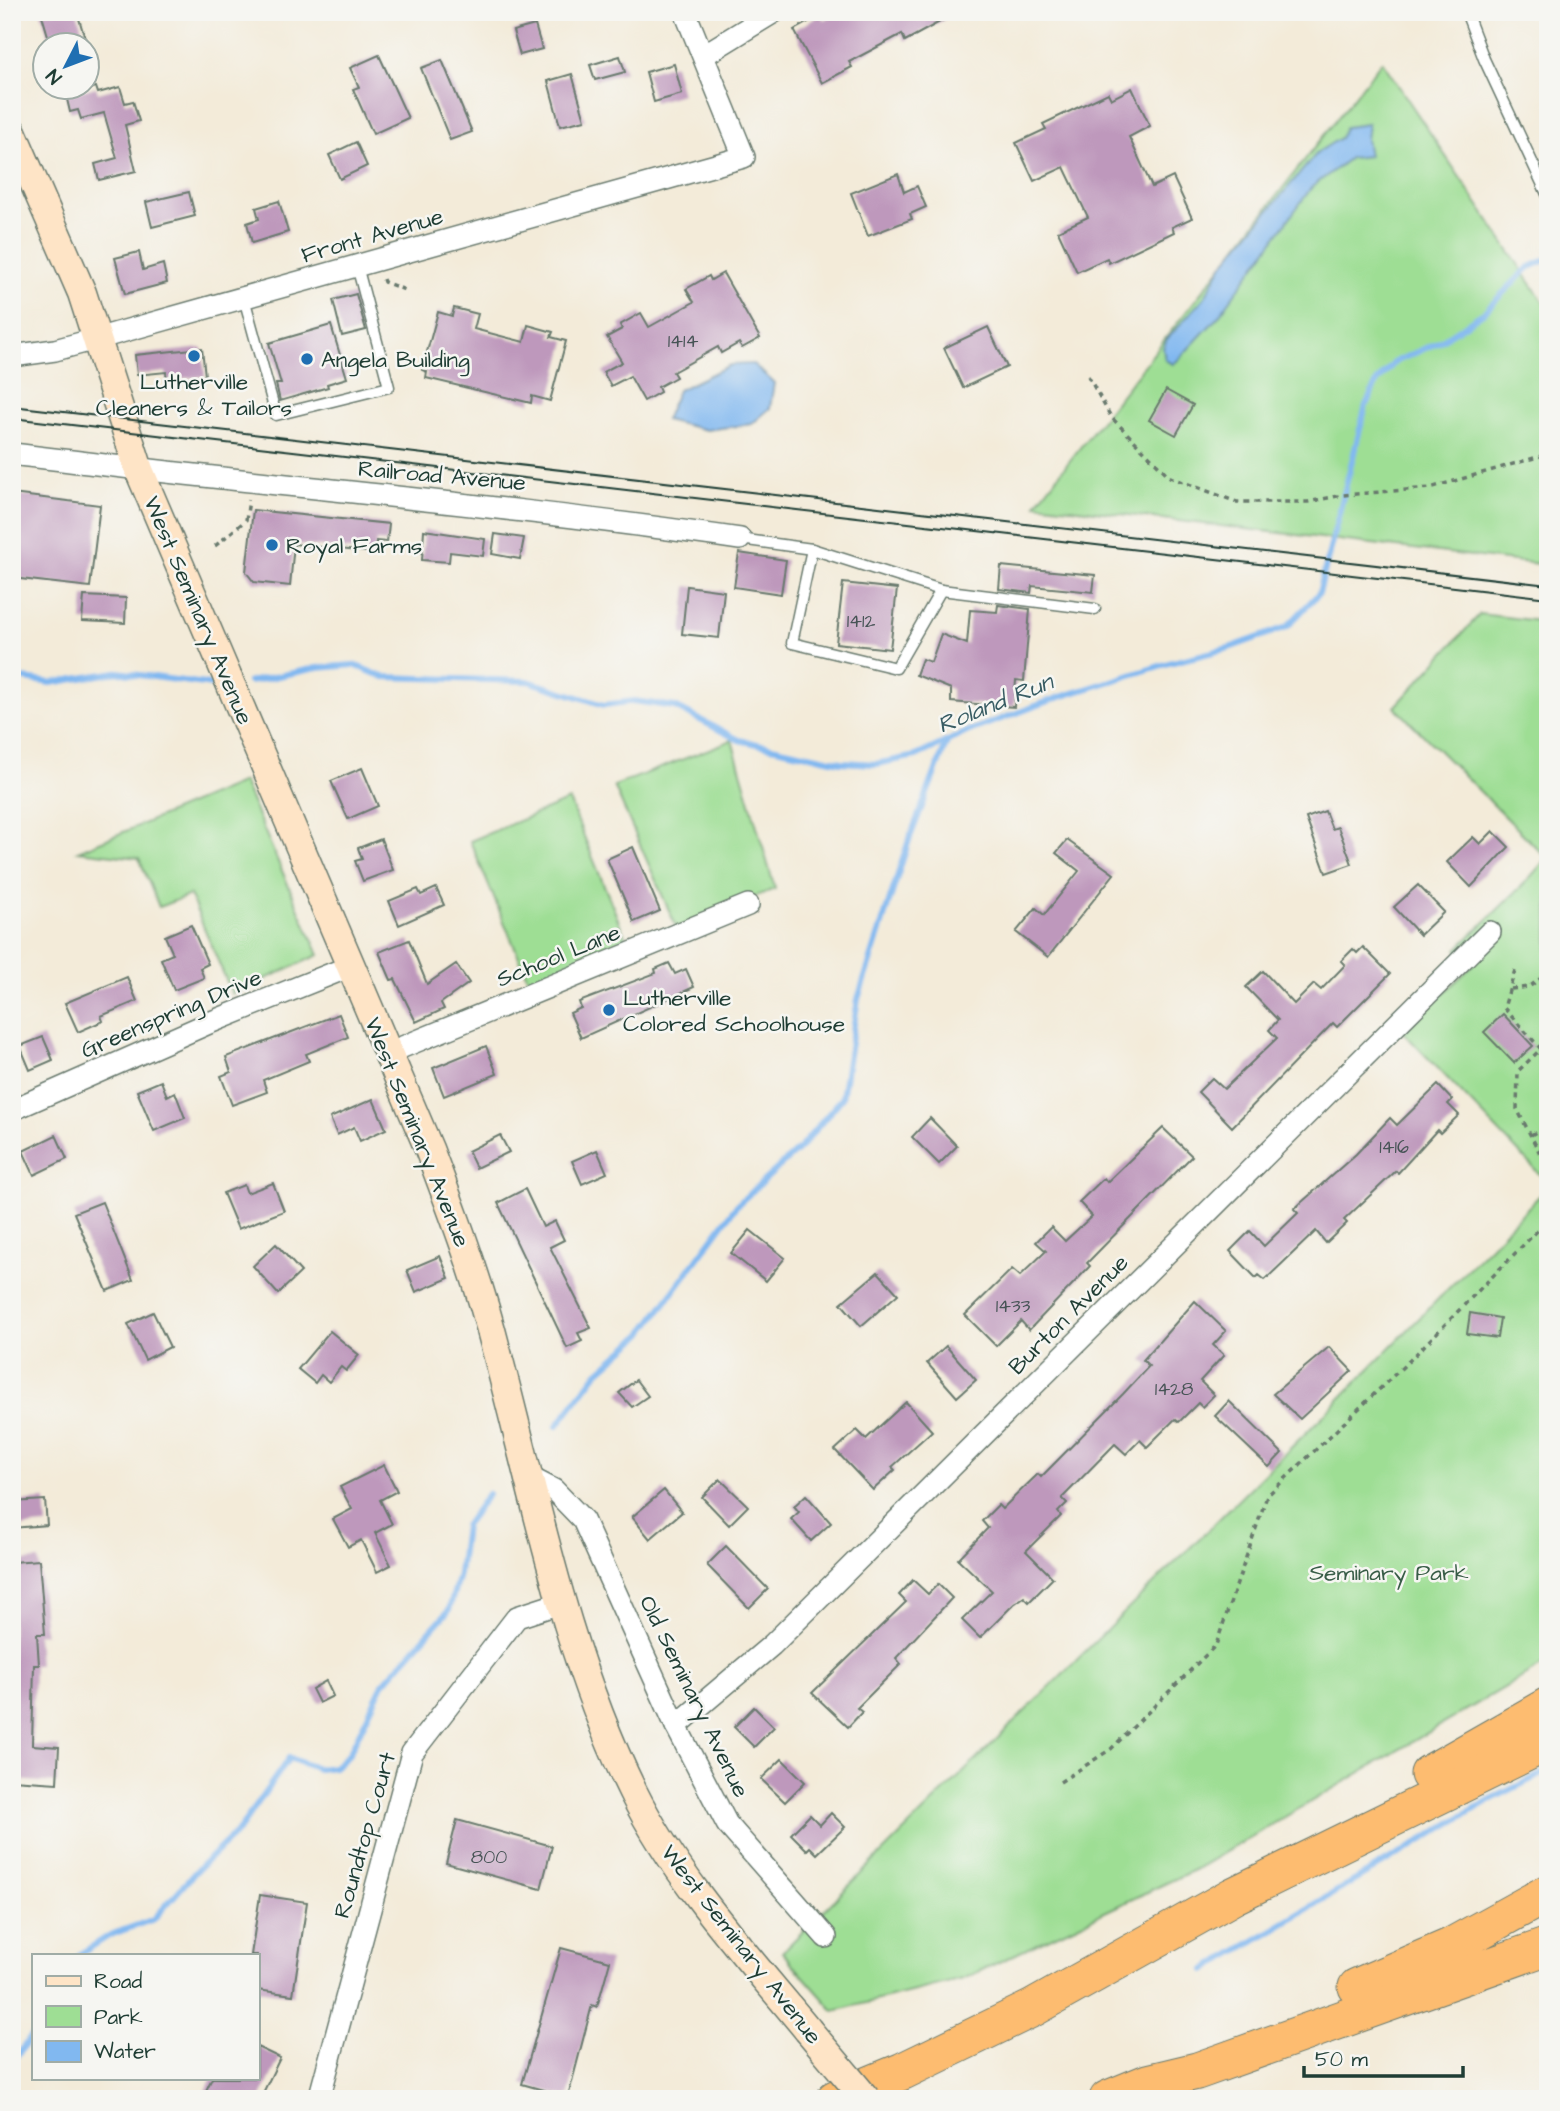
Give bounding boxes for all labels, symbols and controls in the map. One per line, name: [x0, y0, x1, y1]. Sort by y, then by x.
north arrow: [32, 32, 102, 102]
text: N: [40, 63, 69, 90]
street label: Front Avenue: [298, 200, 447, 272]
house number: 1414: [668, 328, 698, 355]
place label: Angela Building: [321, 344, 470, 377]
marker: Lutherville Cleaners & Tailors: [186, 348, 202, 364]
marker: Angela Building: [299, 351, 315, 367]
place label: Lutherville Cleaners & Tailors: [96, 366, 292, 424]
street label: Railroad Avenue: [357, 453, 527, 499]
street label: West Seminary Avenue: [135, 491, 261, 730]
place label: Royal Farms: [286, 530, 422, 563]
marker: Royal Farms: [264, 537, 280, 553]
house number: 1412: [847, 608, 875, 635]
water label: Roland Run: [933, 665, 1060, 743]
street label: School Lane: [492, 917, 625, 995]
street label: Greenspring Drive: [76, 961, 267, 1067]
place label: Lutherville Colored Schoolhouse: [623, 982, 845, 1040]
marker: Lutherville Colored Schoolhouse: [601, 1002, 617, 1018]
street label: West Seminary Avenue: [355, 1013, 478, 1252]
house number: 1416: [1379, 1134, 1409, 1161]
street label: Burton Avenue: [1001, 1247, 1136, 1382]
house number: 1433: [996, 1293, 1031, 1320]
house number: 1428: [1155, 1376, 1193, 1403]
park label: Seminary Park: [1309, 1557, 1469, 1590]
street label: Old Seminary Avenue: [630, 1590, 757, 1803]
street label: Roundtop Court: [326, 1748, 404, 1922]
street label: West Seminary Avenue: [652, 1838, 829, 2052]
house number: 800: [471, 1844, 507, 1871]
legend: [32, 1954, 259, 2080]
text: Road: [94, 1967, 142, 1996]
text: Park: [94, 2003, 143, 2032]
scale bar: [1304, 2034, 1464, 2078]
text: Water: [94, 2037, 156, 2066]
text: 50 m: [1315, 2045, 1369, 2074]

